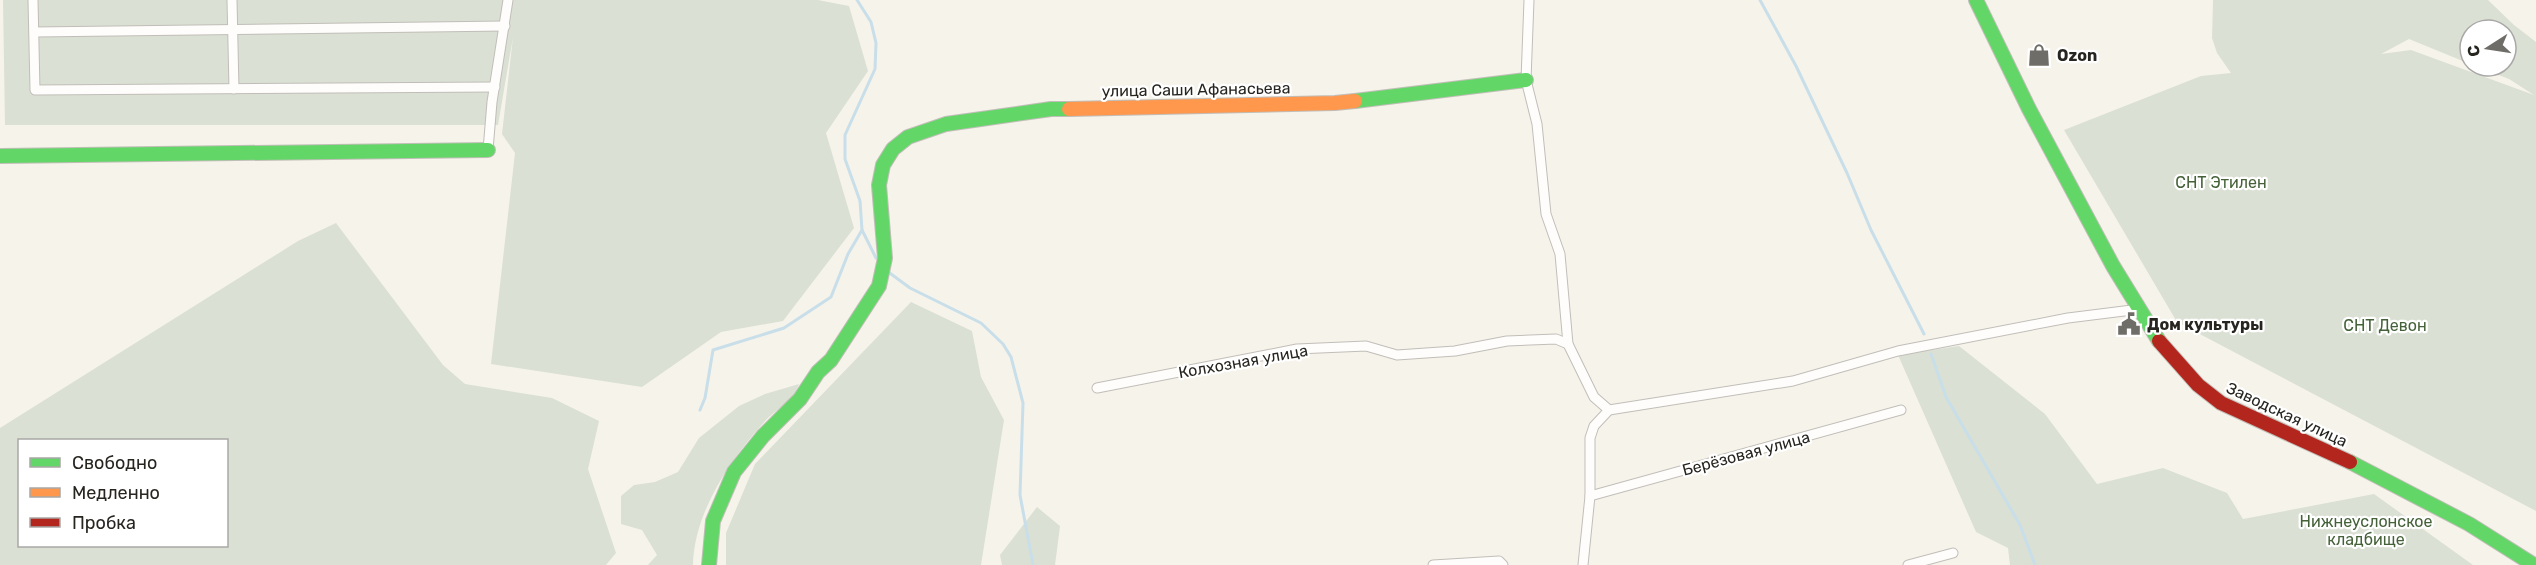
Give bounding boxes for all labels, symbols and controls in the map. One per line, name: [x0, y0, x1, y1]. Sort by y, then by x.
north arrow: [2458, 18, 2518, 78]
shop icon: Ozon: [2026, 42, 2052, 68]
text: С: [2463, 44, 2484, 58]
place label: Ozon: [2057, 46, 2097, 65]
street label: улица Саши Афанасьева: [1101, 78, 1291, 101]
park label: СНТ Этилен: [2175, 173, 2267, 192]
public building icon: Дом культуры: [2116, 311, 2142, 337]
place label: Дом культуры: [2147, 315, 2263, 334]
park label: СНТ Девон: [2343, 316, 2427, 335]
street label: Колхозная улица: [1177, 341, 1309, 382]
street label: Заводская улица: [2223, 378, 2350, 451]
street label: Берёзовая улица: [1680, 427, 1812, 480]
legend: [18, 439, 228, 547]
text: Свободно: [72, 452, 157, 474]
text: Медленно: [72, 482, 160, 504]
text: Пробка: [72, 512, 136, 534]
park label: Нижнеуслонское кладбище: [2299, 512, 2433, 549]

